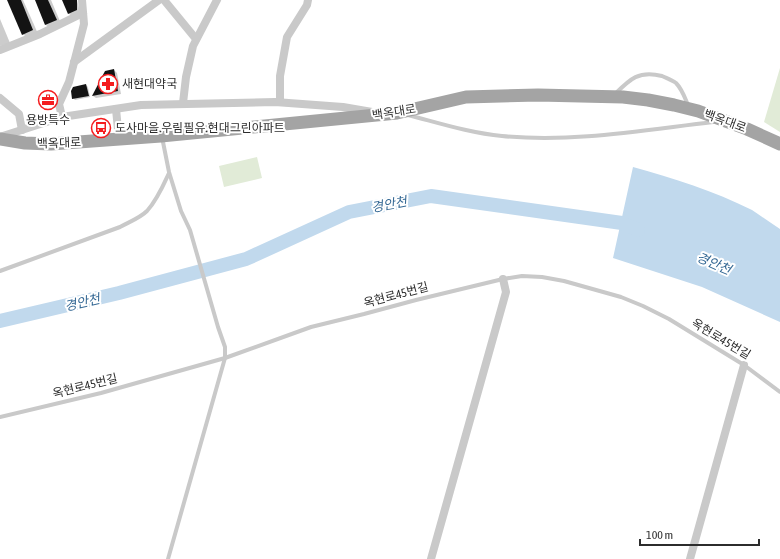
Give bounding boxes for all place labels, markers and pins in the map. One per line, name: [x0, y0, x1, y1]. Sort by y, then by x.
pharmacy icon: 새현대약국: [97, 73, 119, 95]
place label: 새현대약국: [122, 77, 177, 91]
office icon: 용방특수: [37, 89, 59, 111]
place label: 용방특수: [26, 113, 70, 127]
bus stop icon: 도사마을.우림필유.현대그린아파트: [90, 117, 112, 139]
place label: 도사마을.우림필유.현대그린아파트: [115, 121, 285, 135]

